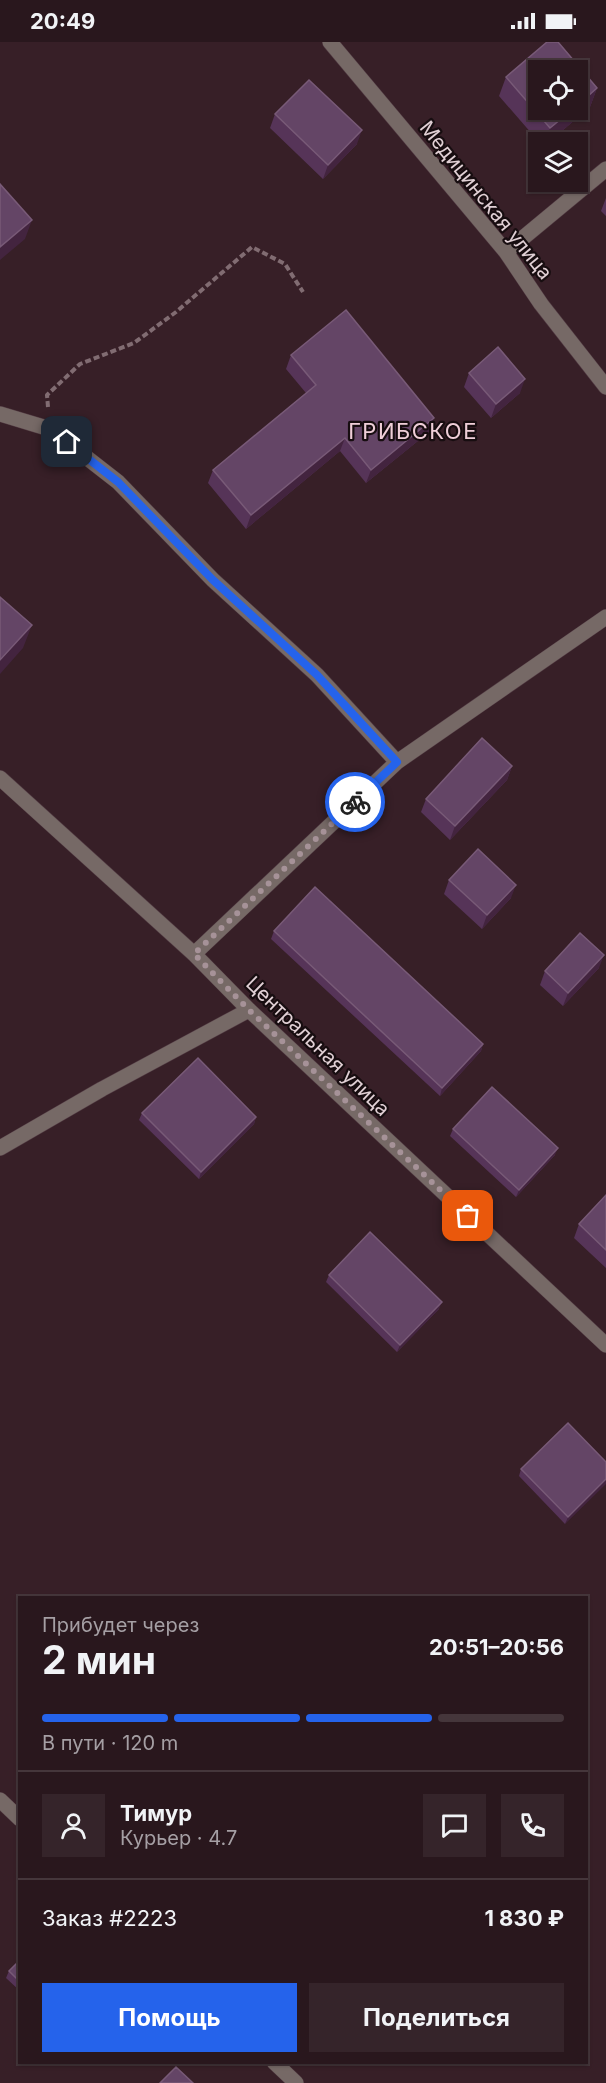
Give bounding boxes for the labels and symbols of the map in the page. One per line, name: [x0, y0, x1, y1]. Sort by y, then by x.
street label: Медицинская улица: [415, 116, 557, 284]
pin: [41, 416, 92, 467]
district label: ГРИБСКОЕ: [348, 418, 478, 444]
courier: [325, 772, 385, 832]
street label: Центральная улица: [241, 971, 395, 1121]
pin: [442, 1190, 493, 1241]

